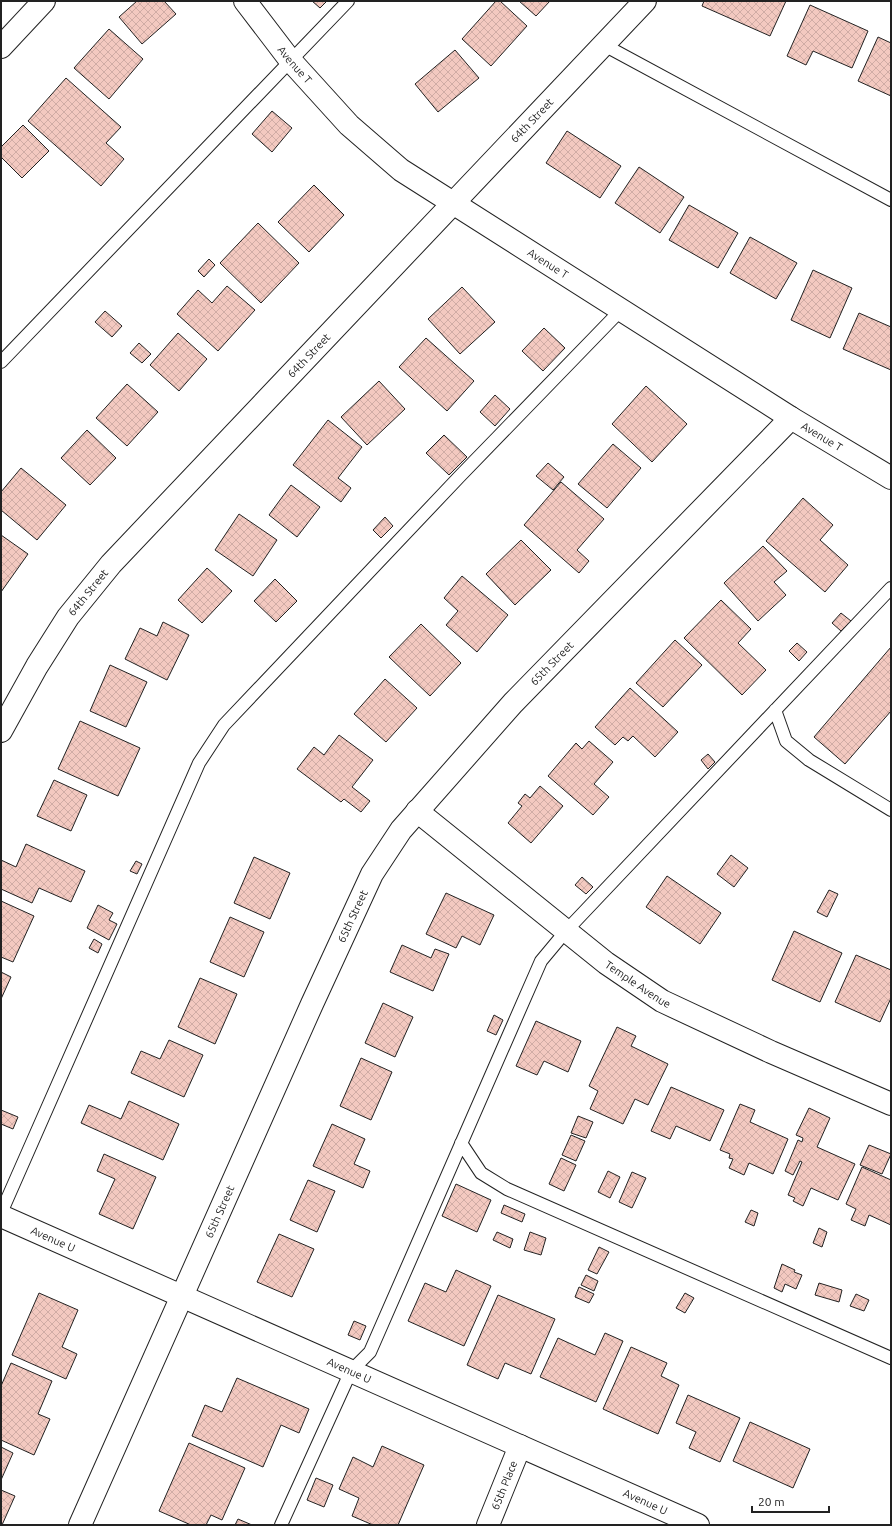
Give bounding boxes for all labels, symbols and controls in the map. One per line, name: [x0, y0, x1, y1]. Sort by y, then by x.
street label: Avenue T: [275, 44, 314, 86]
street label: 64th Street: [508, 95, 556, 145]
street label: Avenue T: [526, 246, 571, 281]
street label: 64th Street: [285, 330, 333, 380]
street label: Avenue T: [799, 420, 845, 453]
street label: 64th Street: [66, 566, 111, 618]
street label: 65th Street: [528, 638, 576, 688]
street label: 65th Street: [335, 888, 370, 944]
street label: Temple Avenue: [603, 958, 673, 1010]
street label: 65th Street: [203, 1183, 237, 1240]
street label: Avenue U: [29, 1224, 77, 1254]
street label: Avenue U: [325, 1355, 373, 1385]
street label: 65th Place: [489, 1459, 519, 1511]
street label: Avenue U: [622, 1487, 669, 1517]
scale bar: [752, 1488, 829, 1514]
text: 20 m: [758, 1495, 785, 1508]

